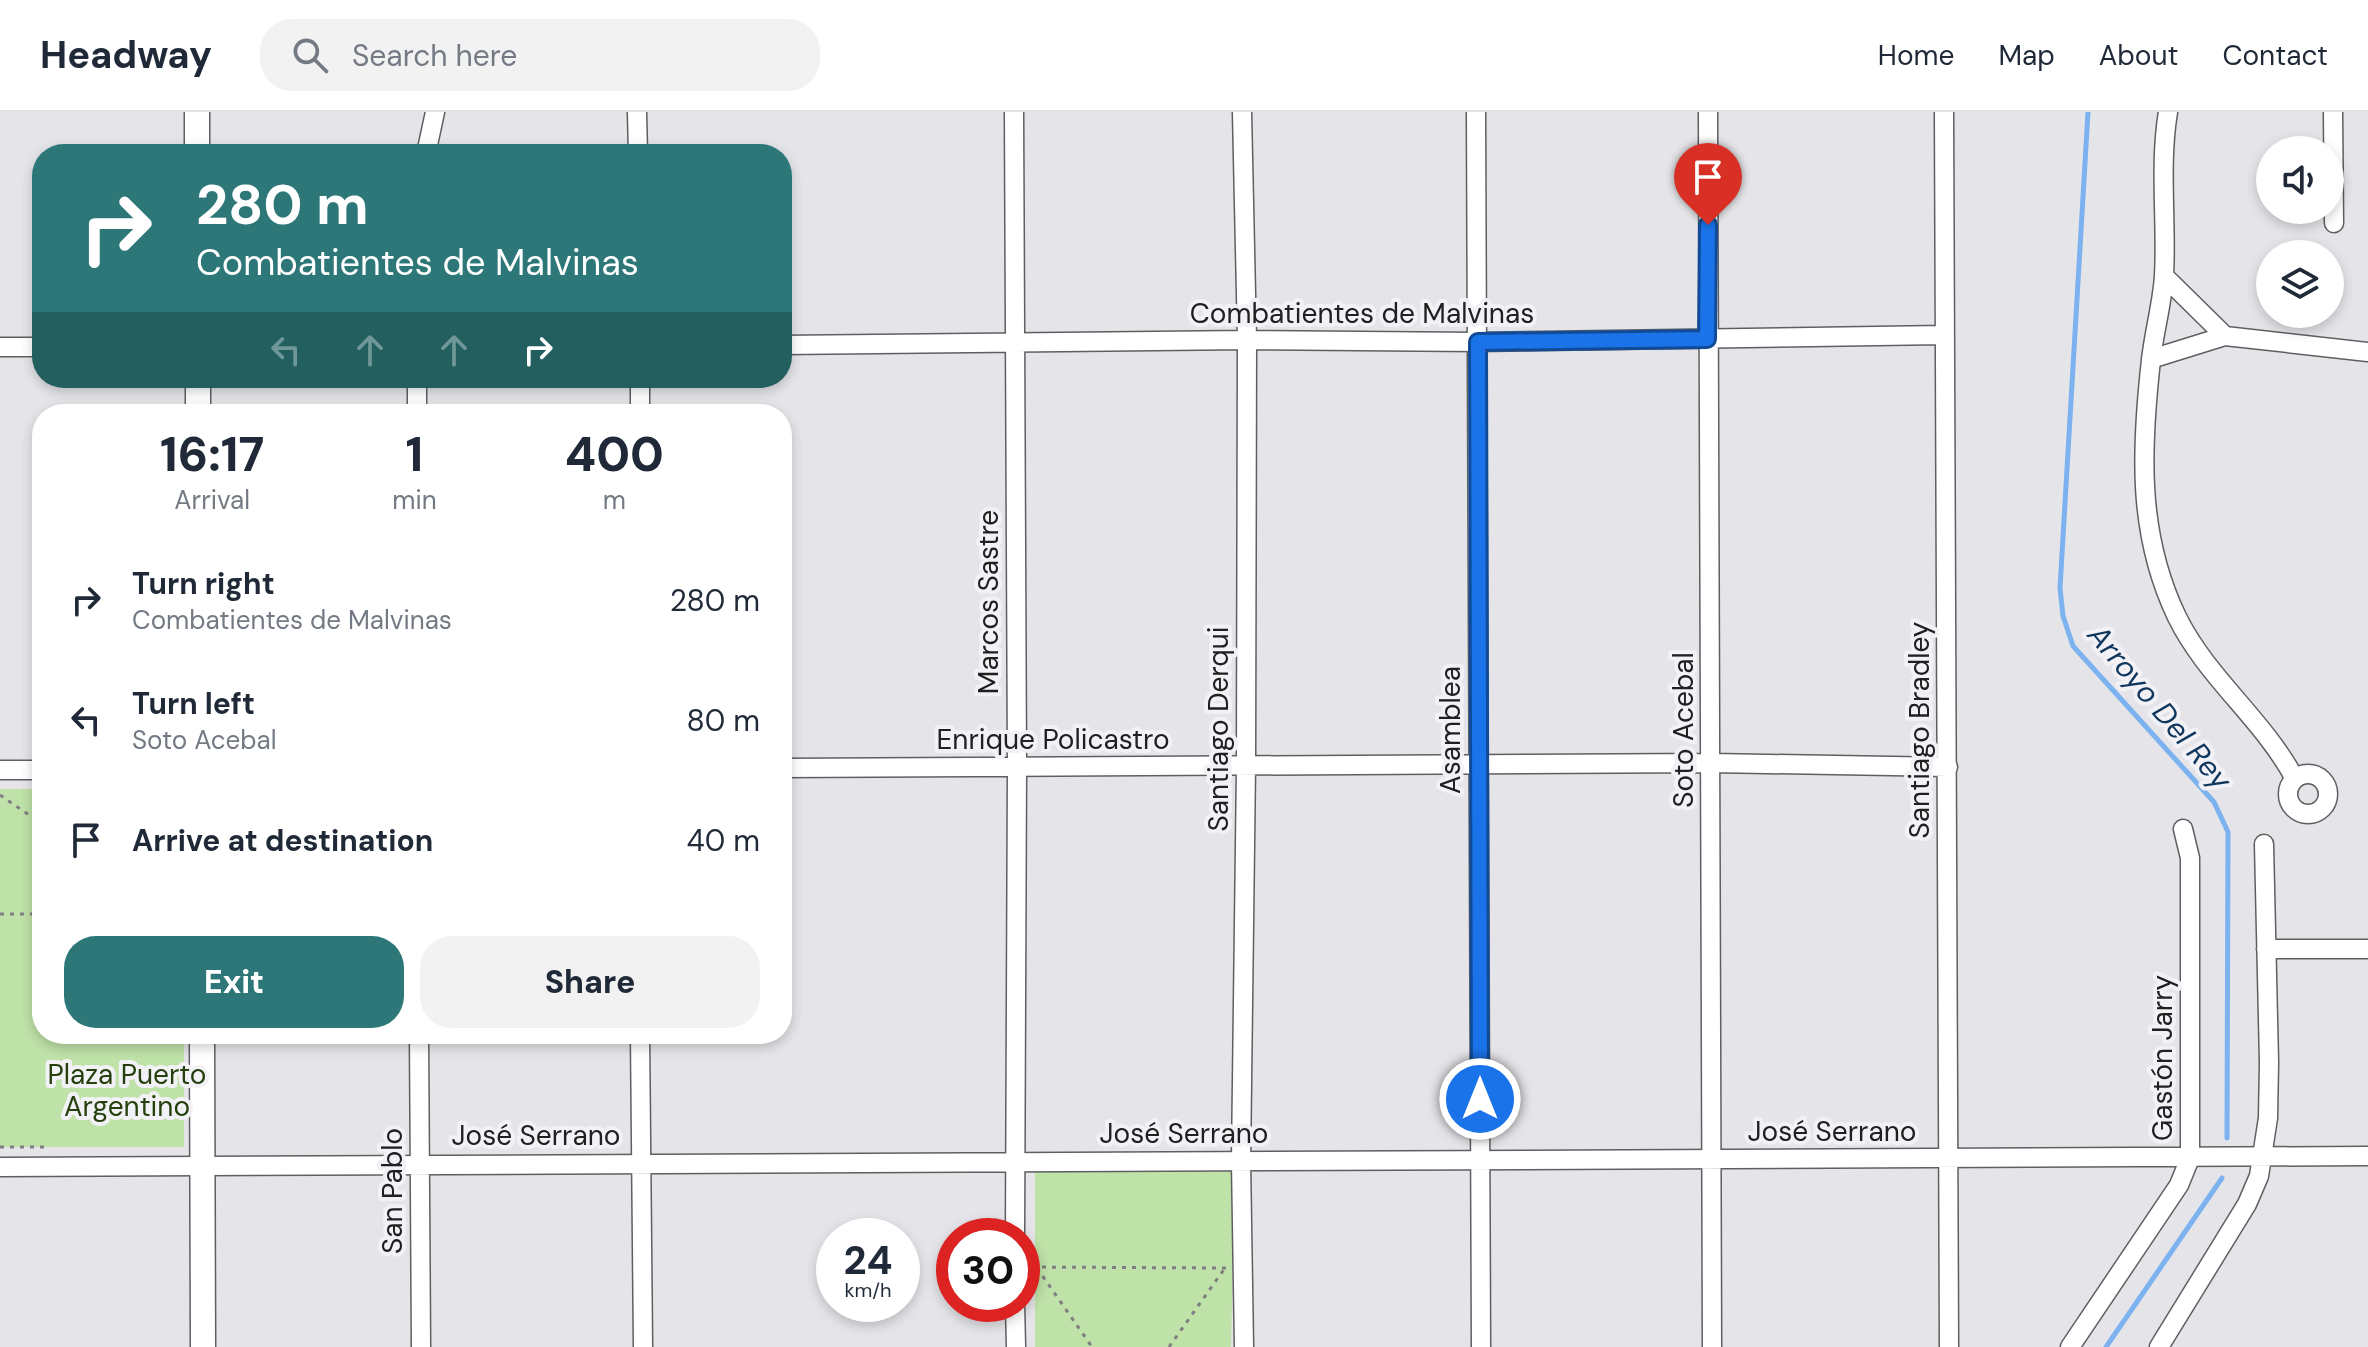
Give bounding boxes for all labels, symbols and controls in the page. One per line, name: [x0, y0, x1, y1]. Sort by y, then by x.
search box: [260, 19, 820, 91]
text: Headway: [40, 30, 212, 80]
icon: search: [288, 33, 332, 77]
text: Search here: [352, 36, 517, 75]
text: Home: [1878, 37, 1954, 74]
text: Map: [1998, 37, 2055, 74]
text: About: [2099, 37, 2178, 74]
text: Contact: [2222, 37, 2328, 74]
map controls: [2256, 136, 2344, 328]
button: sound: [2256, 136, 2344, 224]
pin: [1674, 143, 1742, 225]
icon: arrive: [1686, 155, 1730, 199]
text: 280 m: [196, 168, 369, 241]
icon: right: [64, 176, 168, 280]
text: Combatientes de Malvinas: [196, 239, 639, 286]
button: layers: [2256, 240, 2344, 328]
street label: Combatientes de Malvinas: [1190, 295, 1534, 332]
icon: left: [264, 328, 308, 372]
icon: ahead: [348, 328, 392, 372]
icon: ahead: [432, 328, 476, 372]
icon: right: [516, 328, 560, 372]
text: 16:17: [160, 423, 264, 486]
text: 1: [406, 423, 423, 486]
text: 400: [565, 423, 664, 486]
text: Arrival: [174, 483, 250, 517]
text: min: [392, 483, 437, 517]
text: m: [603, 483, 626, 517]
street label: Marcos Sastre: [970, 510, 1007, 694]
text: Turn right: [132, 564, 275, 603]
icon: right: [64, 578, 108, 622]
text: 280 m: [670, 581, 760, 620]
text: Combatientes de Malvinas: [132, 603, 452, 637]
water label: Arroyo Del Rey: [2079, 615, 2241, 799]
street label: Santiago Bradley: [1901, 622, 1938, 838]
street label: Santiago Derqui: [1200, 627, 1237, 831]
street label: Soto Acebal: [1665, 652, 1702, 808]
street label: Asamblea: [1432, 666, 1469, 794]
text: Turn left: [132, 684, 255, 723]
icon: left: [64, 698, 108, 742]
text: 80 m: [687, 701, 760, 740]
street label: Enrique Policastro: [936, 721, 1170, 758]
text: Soto Acebal: [132, 723, 277, 757]
icon: arrive: [64, 818, 108, 862]
text: Arrive at destination: [132, 821, 433, 860]
text: 40 m: [687, 821, 760, 860]
button: Exit: [64, 936, 404, 1028]
button: Share: [420, 936, 760, 1028]
street label: Gastón Jarry: [2144, 975, 2181, 1141]
park label: Plaza Puerto Argentino: [48, 1056, 206, 1125]
position arrow: [1438, 1057, 1522, 1141]
street label: José Serrano: [1748, 1113, 1916, 1150]
street label: José Serrano: [1100, 1115, 1268, 1152]
street label: José Serrano: [452, 1117, 620, 1154]
street label: San Pablo: [374, 1128, 411, 1254]
speed limit sign: 30: [936, 1218, 1040, 1322]
text: 24: [844, 1234, 892, 1286]
text: km/h: [844, 1277, 892, 1303]

